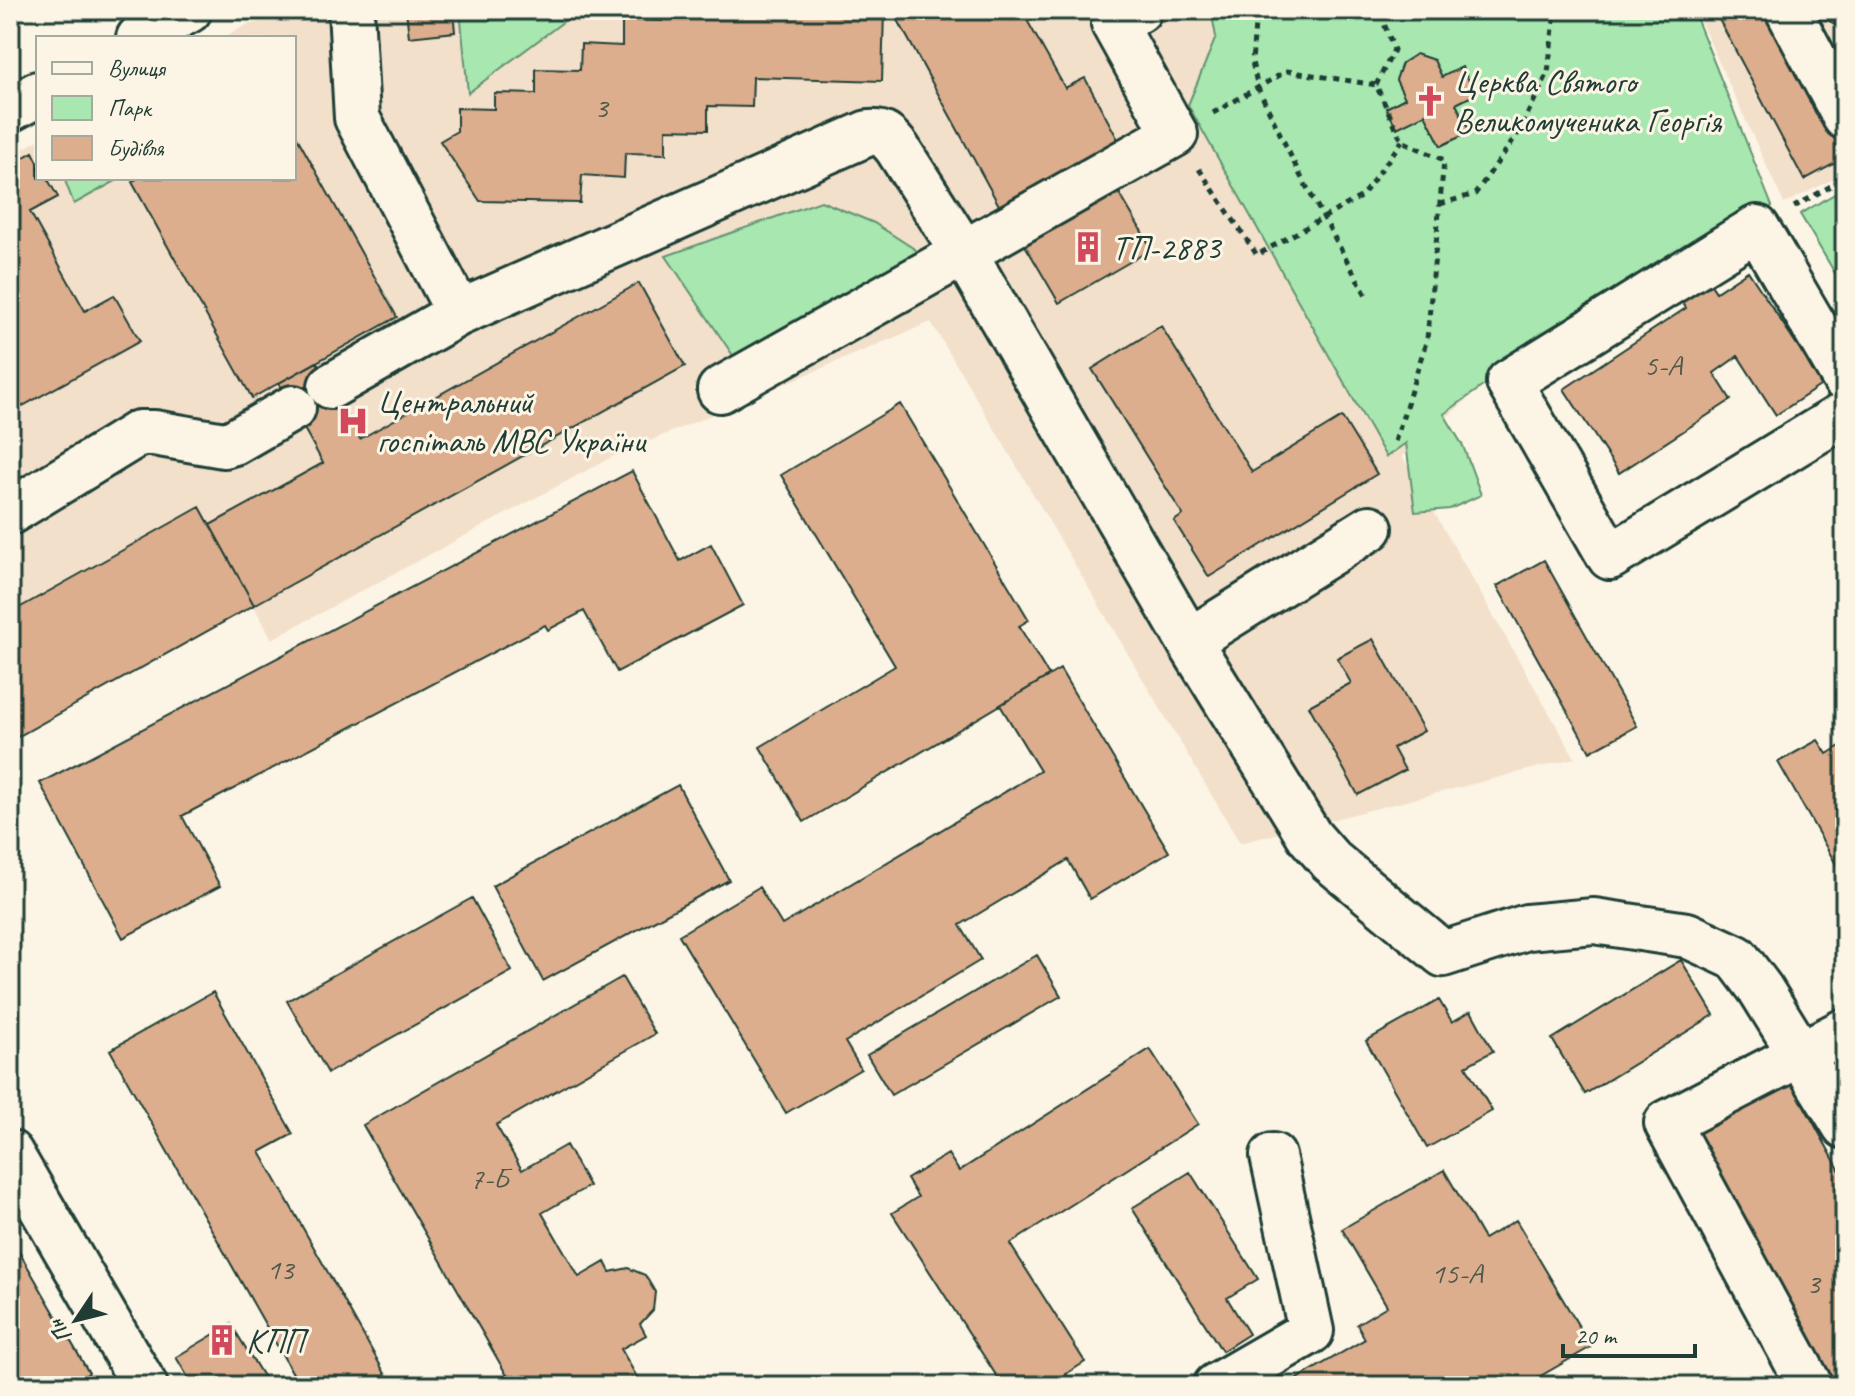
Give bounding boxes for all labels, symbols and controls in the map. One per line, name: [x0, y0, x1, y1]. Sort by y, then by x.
legend: [36, 36, 296, 180]
text: Вулиця: [108, 53, 167, 83]
place label: Церква Святого Великомученика Георгія: [1454, 60, 1723, 142]
church icon: Церква Святого Великомученика Георгія: [1413, 84, 1447, 118]
house number: 3: [594, 88, 610, 126]
text: Парк: [108, 93, 153, 123]
text: Будівля: [108, 133, 165, 163]
place label: ТП-2883: [1112, 226, 1223, 269]
building icon: ТП-2883: [1071, 230, 1105, 264]
house number: 5-А: [1644, 346, 1684, 384]
place label: Центральний госпіталь МВС України: [377, 380, 648, 462]
hospital icon: Центральний госпіталь МВС України: [336, 404, 370, 438]
house number: 7-Б: [470, 1159, 513, 1197]
house number: 13: [267, 1250, 296, 1288]
house number: 15-А: [1431, 1254, 1485, 1292]
house number: 3: [1806, 1264, 1822, 1302]
north arrow: [36, 1280, 116, 1360]
scale bar: [1563, 1308, 1695, 1358]
text: Пн: [42, 1312, 79, 1348]
place label: КПП: [246, 1319, 310, 1362]
text: 20 m: [1575, 1321, 1618, 1351]
building icon: КПП: [205, 1323, 239, 1357]

